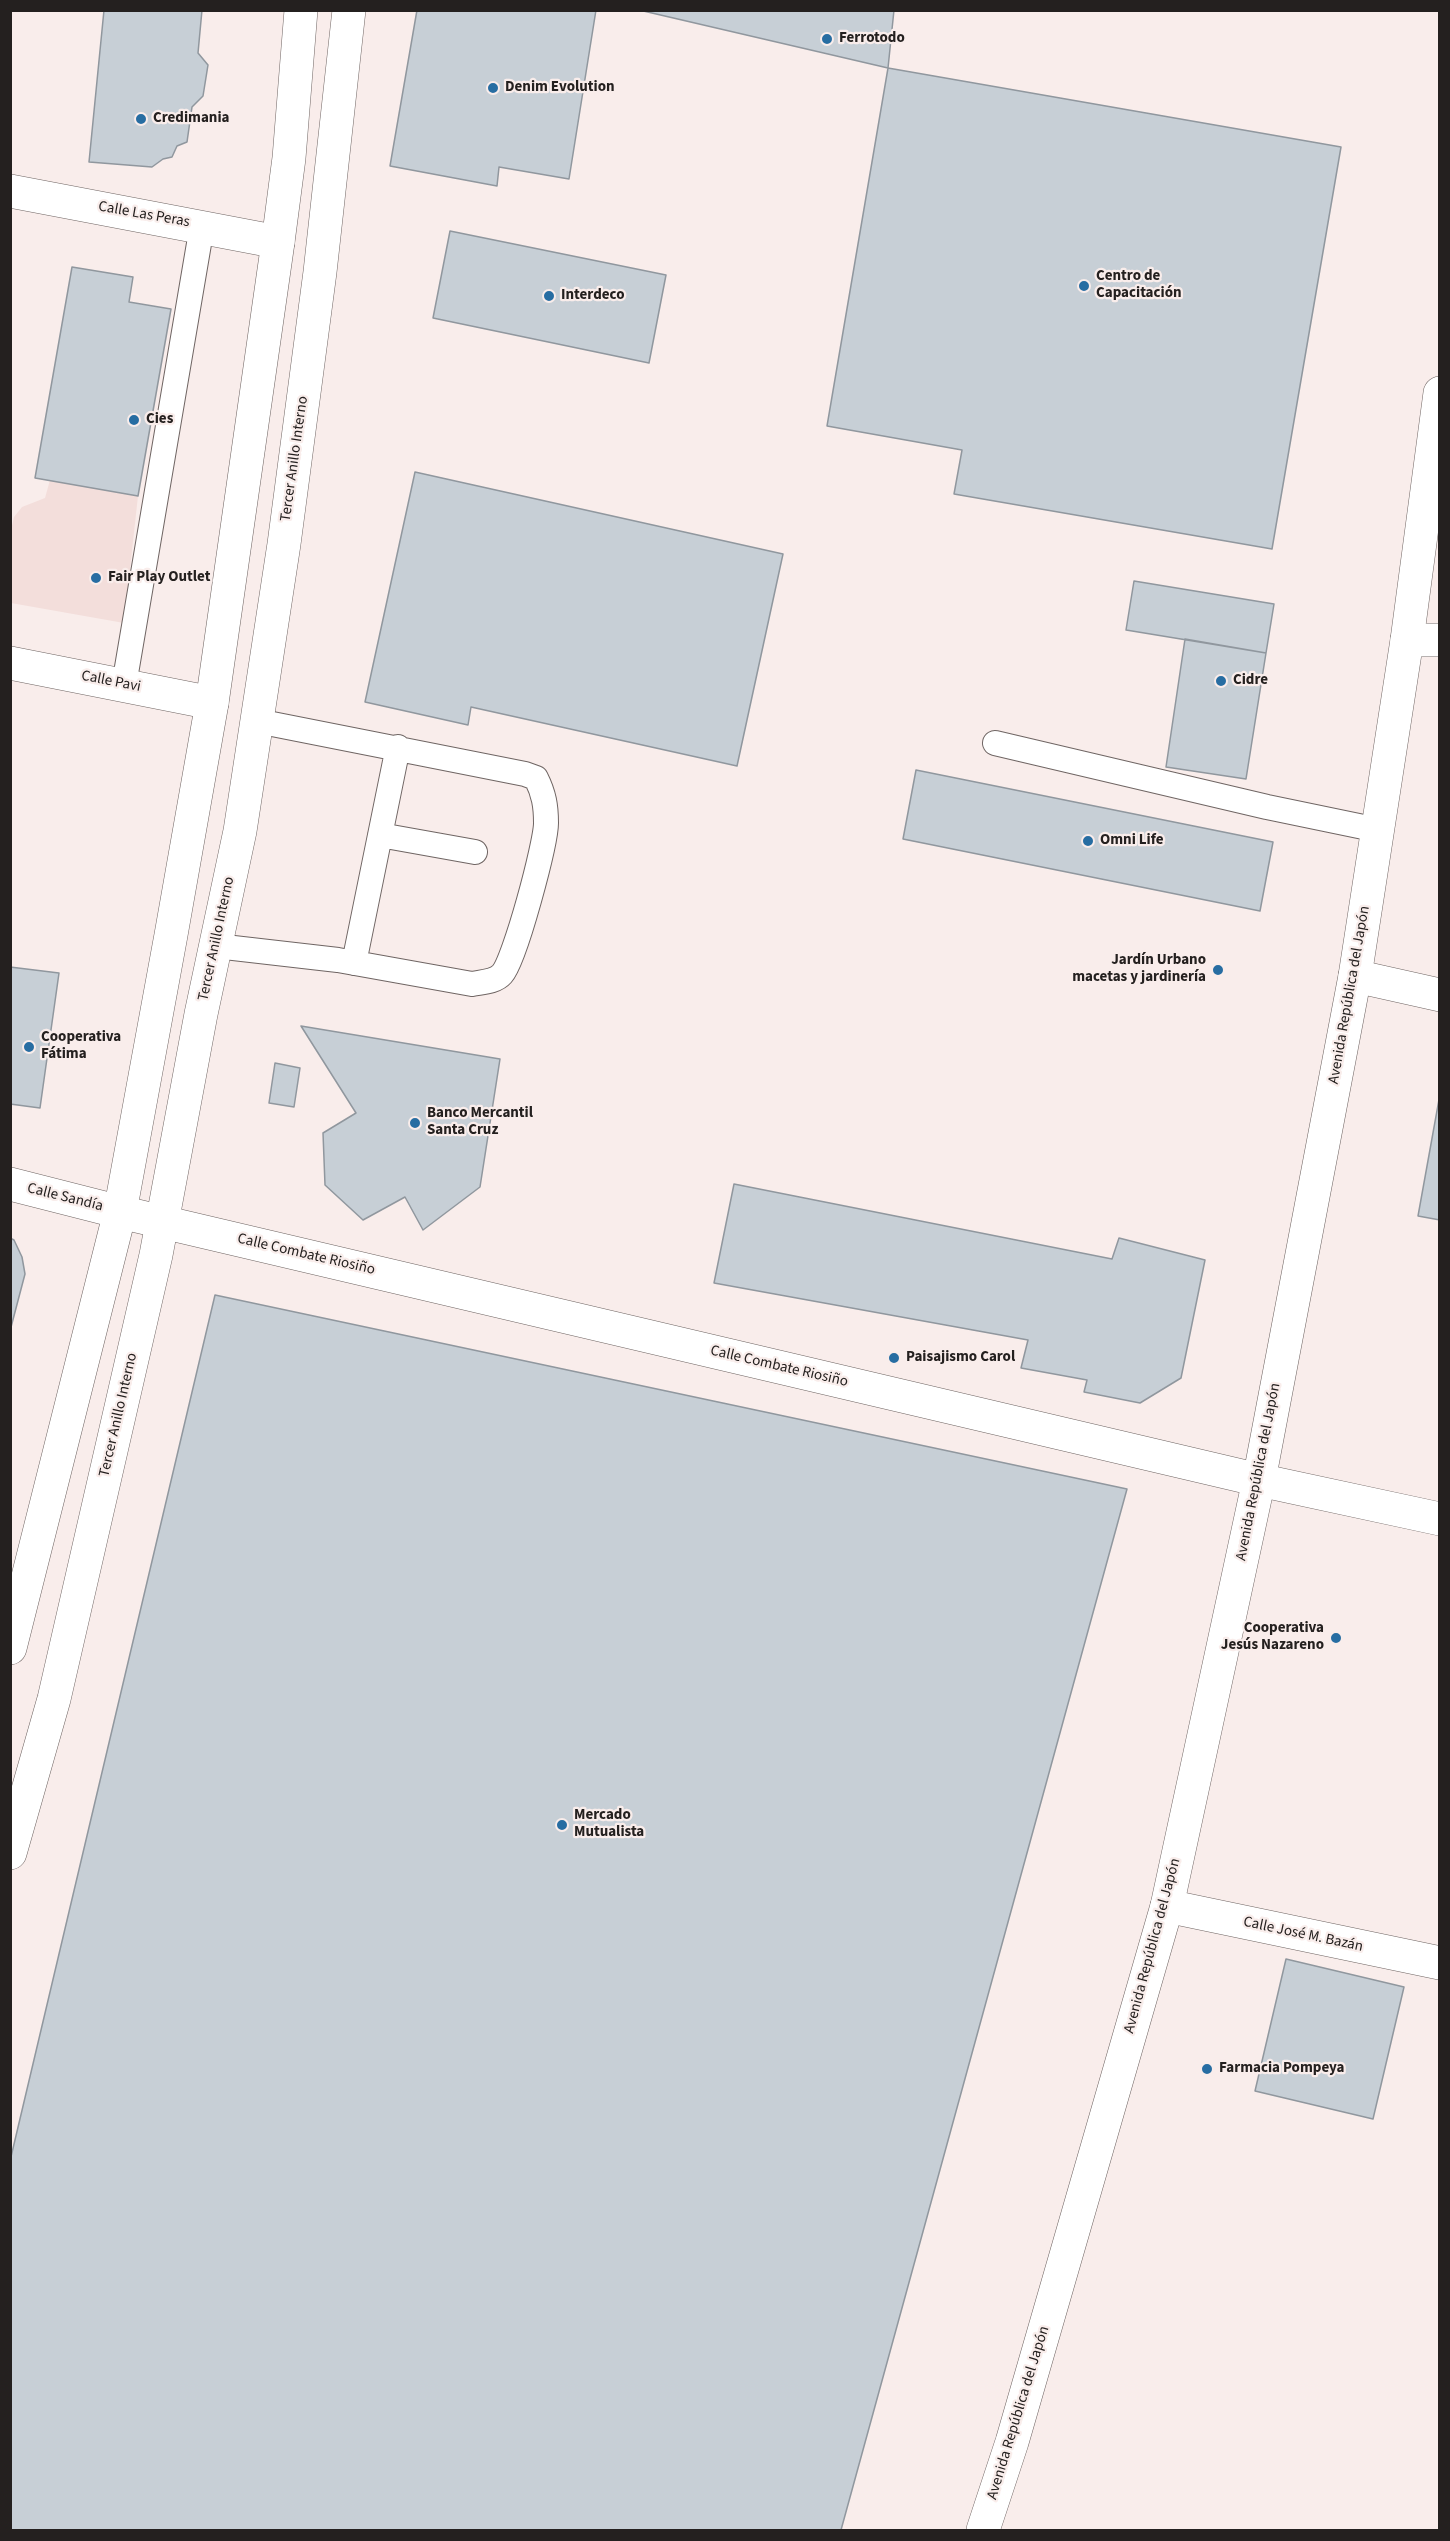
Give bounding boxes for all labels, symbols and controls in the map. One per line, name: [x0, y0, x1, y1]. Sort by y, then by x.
place label: Ferrotodo: [839, 30, 905, 48]
marker: Ferrotodo: [820, 32, 834, 46]
place label: Denim Evolution: [505, 79, 615, 97]
marker: Denim Evolution: [486, 81, 500, 95]
place label: Credimania: [153, 110, 229, 128]
marker: Credimania: [134, 112, 148, 126]
street label: Calle Las Peras: [97, 198, 191, 232]
place label: Centro de Capacitación: [1096, 268, 1182, 303]
marker: Centro de Capacitación: [1077, 279, 1091, 293]
place label: Interdeco: [561, 287, 624, 305]
marker: Interdeco: [542, 289, 556, 303]
street label: Tercer Anillo Interno: [277, 395, 313, 523]
place label: Cies: [146, 411, 173, 429]
marker: Cies: [127, 413, 141, 427]
place label: Fair Play Outlet: [108, 569, 210, 587]
marker: Fair Play Outlet: [89, 571, 103, 585]
street label: Calle Pavi: [80, 667, 142, 697]
place label: Cidre: [1233, 672, 1268, 690]
marker: Cidre: [1214, 674, 1228, 688]
place label: Omni Life: [1100, 832, 1163, 850]
marker: Omni Life: [1081, 834, 1095, 848]
street label: Tercer Anillo Interno: [195, 875, 239, 1003]
street label: Avenida República del Japón: [1325, 905, 1375, 1085]
place label: Jardín Urbano macetas y jardinería: [1072, 952, 1206, 987]
marker: Jardín Urbano macetas y jardinería: [1211, 963, 1225, 977]
place label: Cooperativa Fátima: [41, 1029, 121, 1064]
marker: Cooperativa Fátima: [22, 1040, 36, 1054]
place label: Banco Mercantil Santa Cruz: [427, 1105, 533, 1140]
marker: Banco Mercantil Santa Cruz: [408, 1116, 422, 1130]
street label: Calle Sandía: [25, 1180, 105, 1216]
street label: Calle Combate Riosiño: [235, 1230, 377, 1280]
street label: Calle Combate Riosiño: [708, 1342, 850, 1392]
place label: Paisajismo Carol: [906, 1349, 1015, 1367]
street label: Tercer Anillo Interno: [96, 1351, 142, 1479]
marker: Paisajismo Carol: [887, 1351, 901, 1365]
street label: Avenida República del Japón: [1233, 1382, 1285, 1562]
place label: Cooperativa Jesús Nazareno: [1221, 1620, 1324, 1655]
marker: Cooperativa Jesús Nazareno: [1329, 1631, 1343, 1645]
place label: Mercado Mutualista: [574, 1807, 644, 1842]
marker: Mercado Mutualista: [555, 1818, 569, 1832]
street label: Avenida República del Japón: [1121, 1856, 1185, 2036]
street label: Calle José M. Bazán: [1241, 1914, 1365, 1956]
place label: Farmacia Pompeya: [1219, 2060, 1344, 2078]
marker: Farmacia Pompeya: [1200, 2062, 1214, 2076]
street label: Avenida República del Japón: [984, 2324, 1054, 2502]

